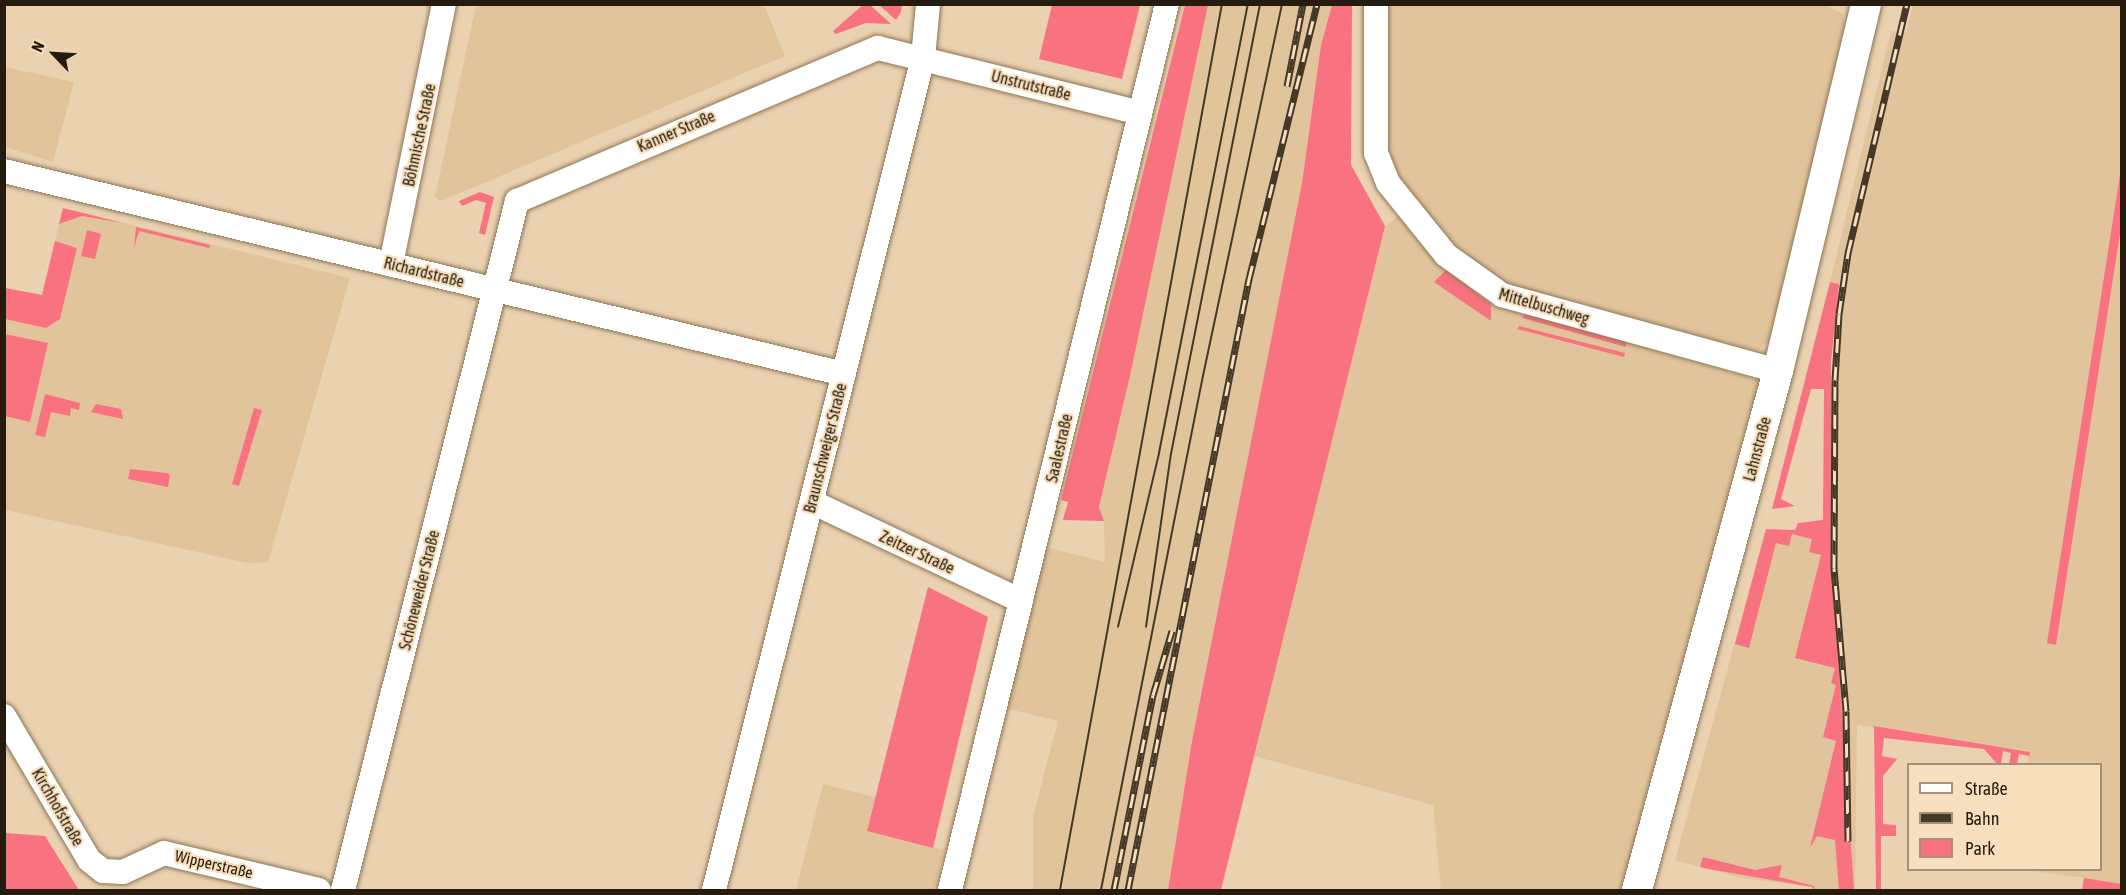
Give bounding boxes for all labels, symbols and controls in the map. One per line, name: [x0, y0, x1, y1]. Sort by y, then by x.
north arrow: [24, 24, 84, 84]
text: N: [28, 38, 48, 54]
street label: Unstrutstraße: [989, 66, 1073, 104]
street label: Böhmische Straße: [399, 82, 439, 188]
street label: Kanner Straße: [634, 106, 718, 156]
street label: Richardstraße: [382, 253, 466, 291]
street label: Mittelbuschweg: [1497, 284, 1591, 328]
street label: Braunschweiger Straße: [800, 381, 850, 515]
street label: Saalestraße: [1042, 412, 1076, 484]
street label: Lahnstraße: [1739, 415, 1775, 483]
street label: Zeitzer Straße: [876, 526, 958, 578]
street label: Schöneweider Straße: [395, 528, 443, 652]
legend: [1907, 763, 2102, 871]
street label: Kirchhofstraße: [28, 765, 88, 849]
text: Straße: [1965, 778, 2008, 799]
text: Bahn: [1965, 808, 1999, 829]
text: Park: [1965, 838, 1995, 859]
street label: Wipperstraße: [173, 846, 255, 882]

